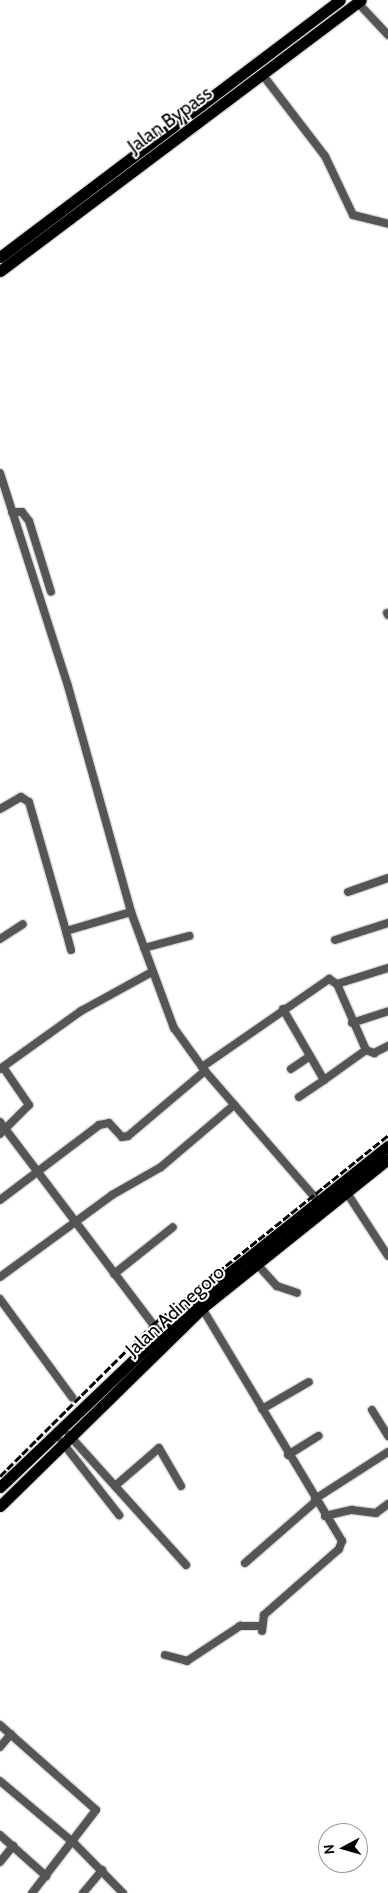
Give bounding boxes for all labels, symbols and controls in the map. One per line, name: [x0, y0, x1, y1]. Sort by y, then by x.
street label: Jalan Bypass: [124, 82, 216, 158]
street label: Jalan Adinegoro: [121, 1261, 229, 1361]
north arrow: [318, 1823, 368, 1873]
text: N: [320, 1844, 339, 1855]

